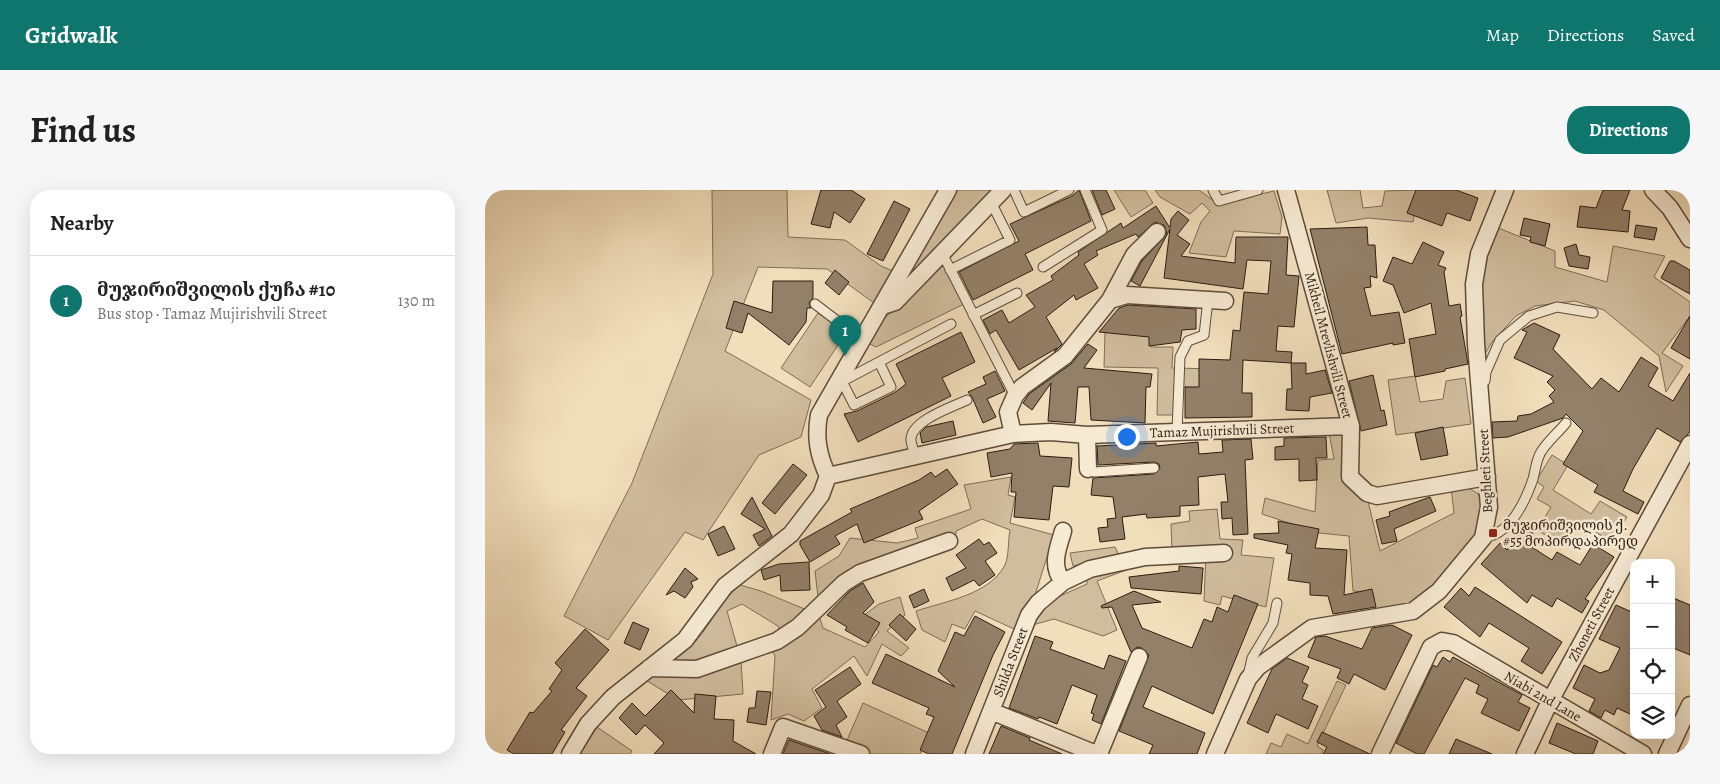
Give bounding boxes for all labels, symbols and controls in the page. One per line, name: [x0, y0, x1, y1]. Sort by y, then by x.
text: Gridwalk: [25, 19, 118, 51]
text: Map: [1486, 23, 1519, 47]
text: Directions: [1547, 23, 1624, 47]
text: Saved: [1652, 23, 1695, 47]
text: Find us: [30, 106, 136, 154]
button: Directions: [1567, 106, 1690, 154]
text: Nearby: [50, 209, 113, 237]
street label: Mikheil Mrevlishvili Street: [1300, 270, 1357, 421]
text: მუჯირიშვილის ქუჩა #10: [97, 277, 335, 303]
text: 1: [63, 290, 69, 312]
text: 130 m: [398, 290, 435, 312]
text: Bus stop · Tamaz Mujirishvili Street: [97, 303, 327, 325]
pin: 1: [829, 315, 861, 356]
street label: Tamaz Mujirishvili Street: [1150, 418, 1295, 443]
your location: [1114, 424, 1140, 450]
street label: Beghleti Street: [1474, 428, 1497, 514]
place label: მუჯირიშვილის ქ. #55 მოპირდაპირედ: [1503, 516, 1638, 551]
marker: მუჯირიშვილის ქ. #55 მოპირდაპირედ: [1487, 527, 1499, 539]
map controls: [1630, 559, 1675, 739]
button: +: [1630, 559, 1675, 604]
street label: Zhoneti Street: [1564, 583, 1619, 665]
button: −: [1630, 604, 1675, 649]
street label: Shilda Street: [988, 624, 1033, 700]
button: locate: [1630, 649, 1675, 694]
street label: Niabi 2nd Lane: [1501, 667, 1585, 726]
button: layers: [1630, 694, 1675, 739]

